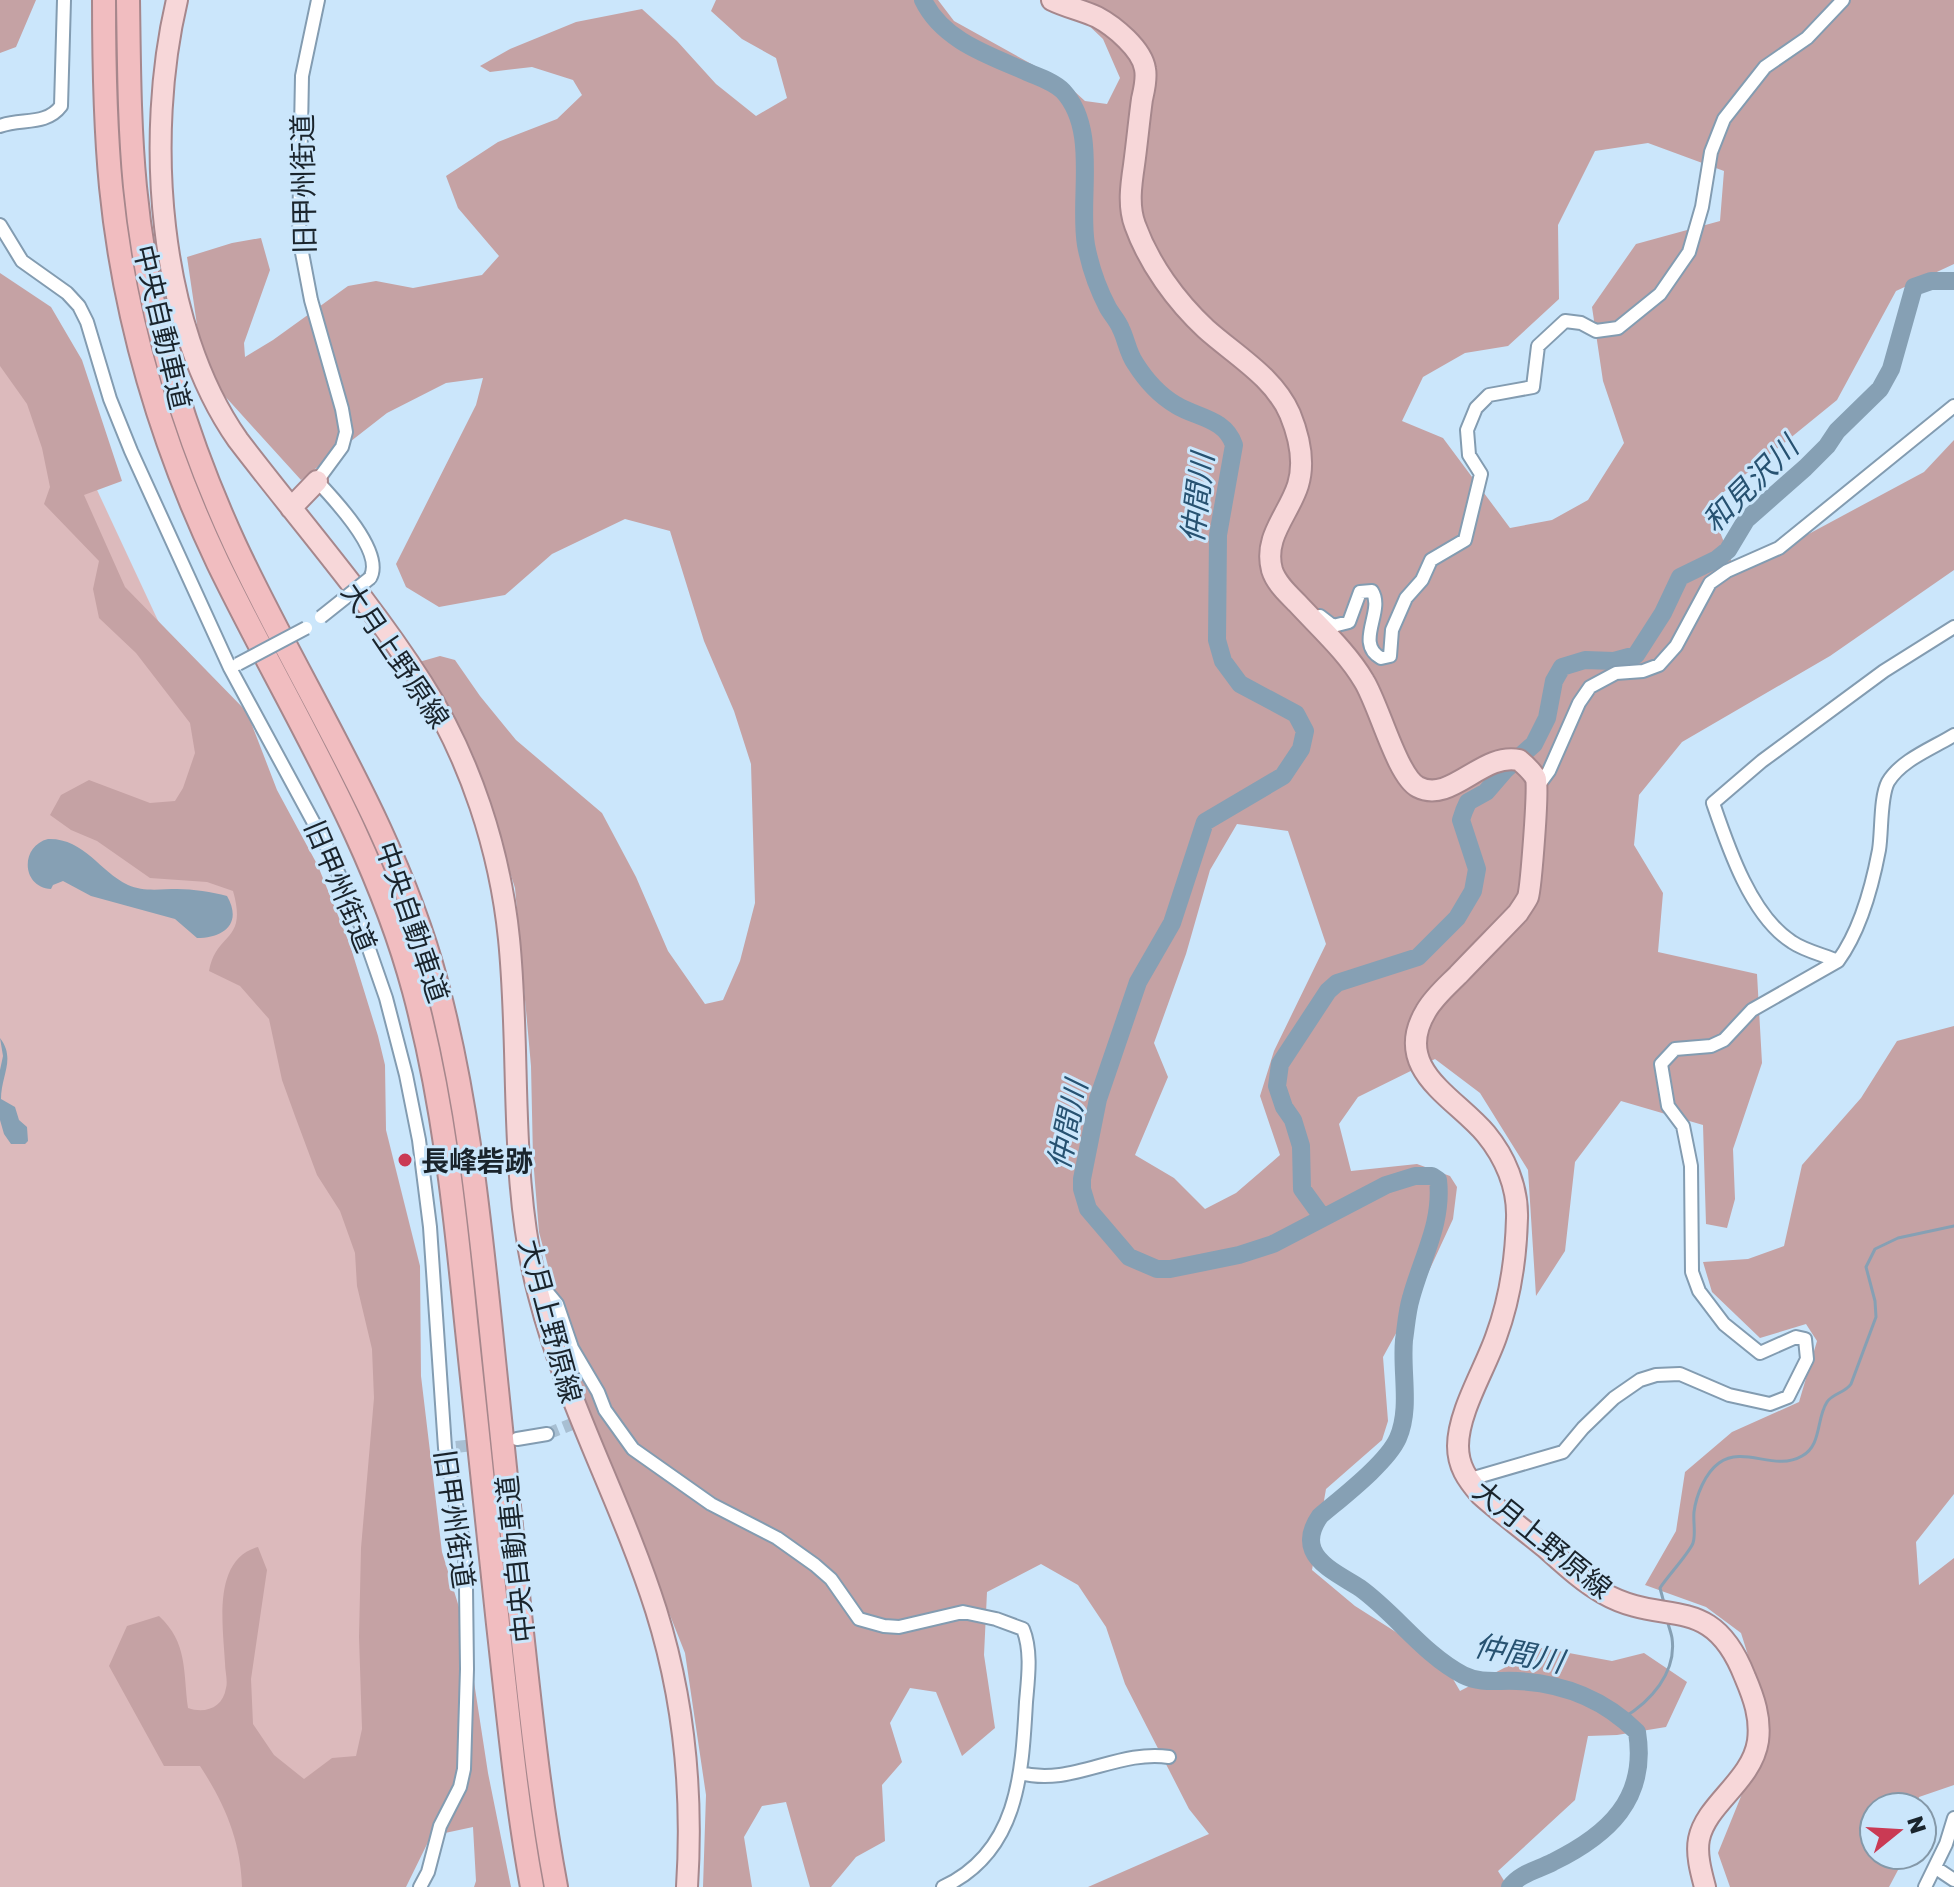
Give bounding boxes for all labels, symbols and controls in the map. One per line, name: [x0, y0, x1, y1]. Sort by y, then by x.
street label: 旧甲州街道: [285, 114, 321, 254]
street label: 中央自動車道: [128, 241, 198, 413]
water label: 和見沢川: [1695, 427, 1807, 539]
water label: 仲間川: [1174, 448, 1221, 545]
street label: 大月上野原線: [335, 576, 457, 734]
street label: 旧甲州街道: [298, 815, 384, 957]
street label: 中央自動車道: [370, 837, 456, 1007]
water label: 仲間川: [1040, 1074, 1095, 1173]
place label: 長峰砦跡: [421, 1144, 533, 1177]
marker: 長峰砦跡: [396, 1151, 414, 1169]
street label: 大月上野原線: [513, 1236, 589, 1406]
street label: 旧甲州街道: [429, 1447, 481, 1591]
street label: 大月上野原線: [1467, 1473, 1619, 1605]
street label: 中央自動車道: [490, 1474, 540, 1644]
water label: 仲間川: [1471, 1627, 1570, 1680]
north arrow: [1858, 1791, 1938, 1871]
text: N: [1902, 1813, 1933, 1837]

